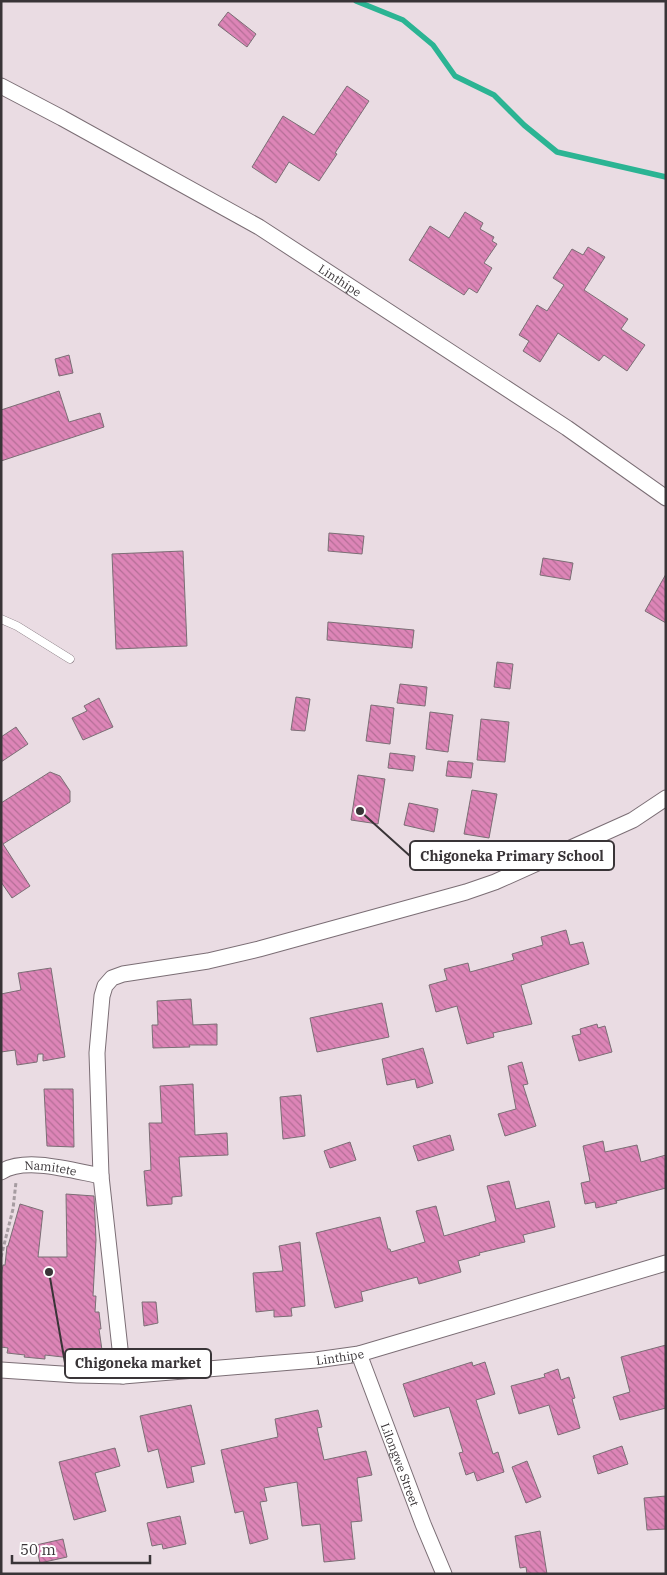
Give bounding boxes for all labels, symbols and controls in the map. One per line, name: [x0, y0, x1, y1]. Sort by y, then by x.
street label: Linthipe: [316, 261, 364, 299]
callout: Chigoneka Primary School: [410, 841, 614, 870]
text: Chigoneka Primary School: [420, 847, 604, 865]
street label: Namitete: [24, 1157, 78, 1178]
street label: Linthipe: [315, 1345, 366, 1367]
callout: Chigoneka market: [65, 1349, 211, 1378]
text: Chigoneka market: [75, 1354, 201, 1372]
street label: Lilongwe Street: [378, 1421, 423, 1508]
scale bar: [12, 1532, 150, 1564]
text: 50 m: [20, 1540, 56, 1559]

